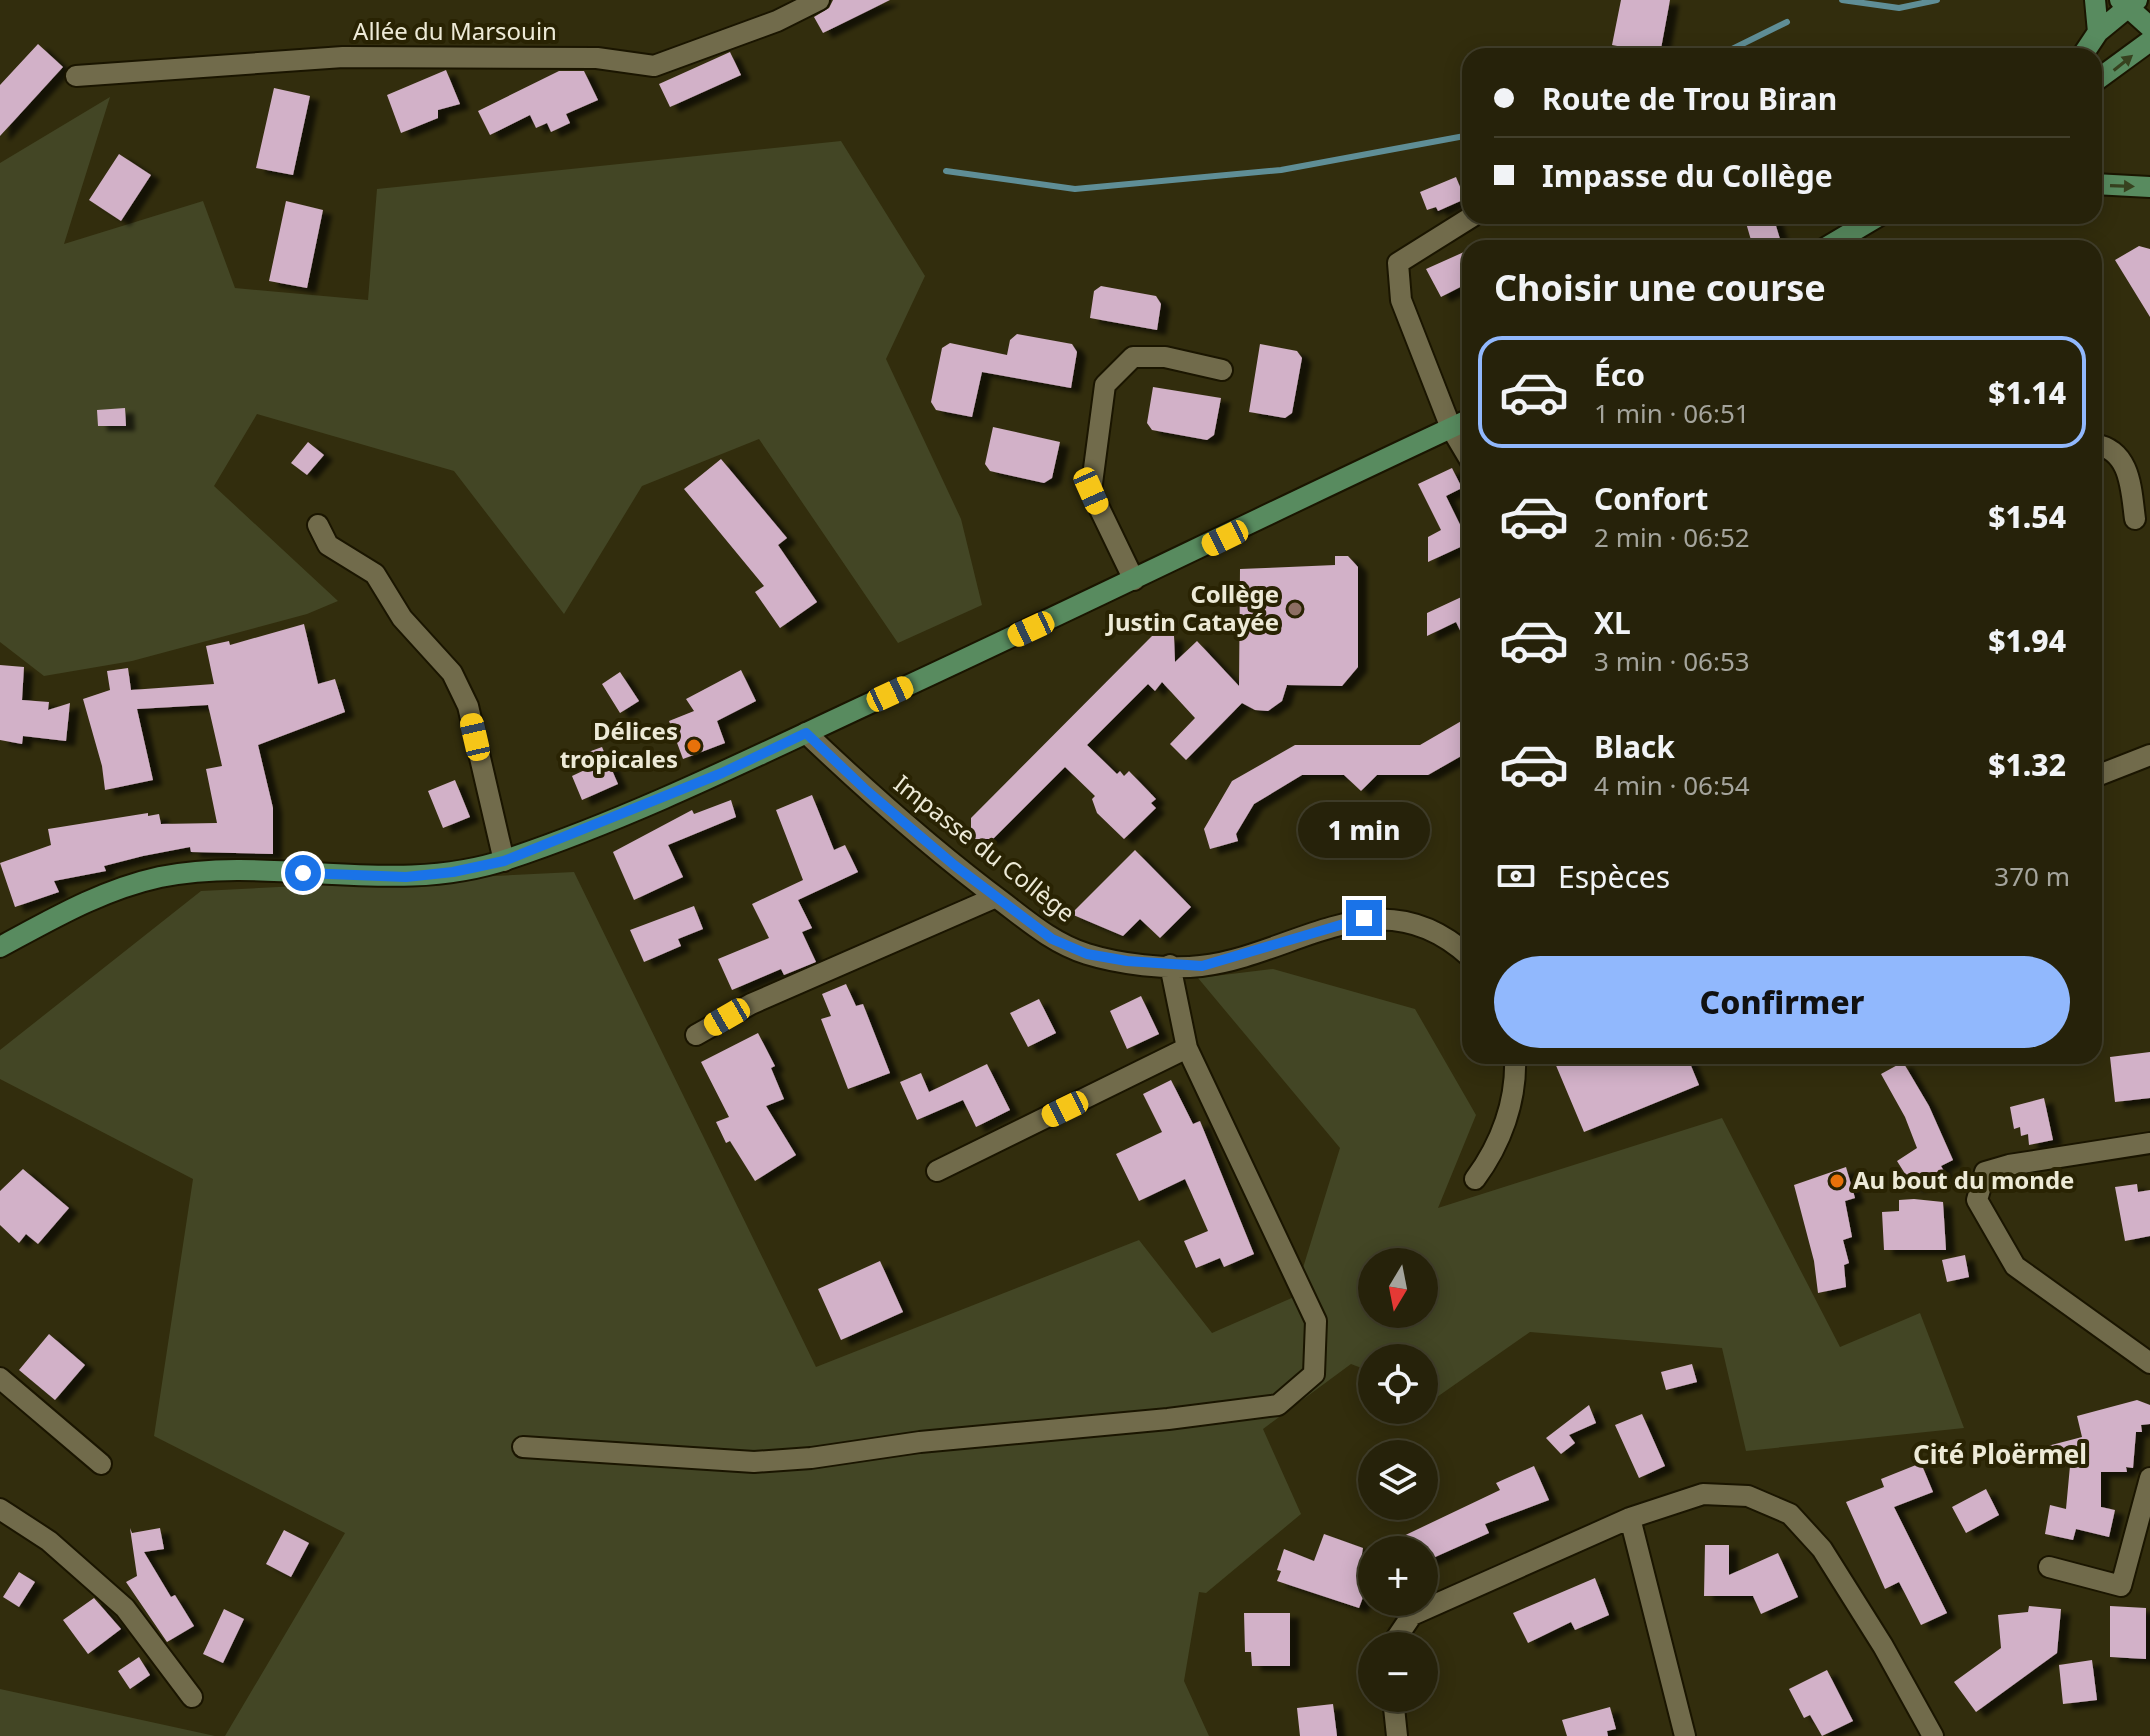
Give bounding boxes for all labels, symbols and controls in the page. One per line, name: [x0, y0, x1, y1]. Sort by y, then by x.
street label: Allée du Marsouin: [353, 14, 557, 47]
one-way arrow: [2113, 55, 2133, 72]
text: Route de Trou Biran: [1542, 78, 1837, 119]
text: Impasse du Collège: [1542, 155, 1833, 196]
one-way arrow: [2110, 180, 2135, 193]
text: Choisir une course: [1494, 263, 1826, 312]
text: Éco: [1594, 354, 1645, 395]
icon: car: [1498, 356, 1570, 428]
text: $1.14: [1988, 372, 2066, 413]
text: 1 min · 06:51: [1594, 395, 1750, 431]
car: [1070, 464, 1112, 518]
text: Confort: [1594, 478, 1708, 519]
icon: car: [1498, 480, 1570, 552]
text: $1.54: [1988, 496, 2066, 537]
car: [1198, 517, 1252, 559]
text: 2 min · 06:52: [1594, 519, 1750, 555]
place label: Collège Justin Catayée: [1105, 577, 1279, 638]
marker: Collège Justin Catayée: [1286, 600, 1304, 618]
text: XL: [1594, 602, 1631, 643]
icon: car: [1498, 604, 1570, 676]
car: [1004, 608, 1058, 650]
text: $1.94: [1988, 620, 2066, 661]
text: 3 min · 06:53: [1594, 643, 1750, 679]
car: [863, 673, 917, 715]
car: [458, 711, 492, 763]
place label: Délices tropicales: [560, 714, 678, 775]
text: Black: [1594, 726, 1675, 767]
icon: car: [1498, 728, 1570, 800]
marker: Délices tropicales: [685, 737, 703, 755]
text: $1.32: [1988, 744, 2066, 785]
street label: Impasse du Collège: [888, 767, 1082, 929]
text: 4 min · 06:54: [1594, 767, 1750, 803]
callout: 1 min: [1298, 802, 1430, 858]
text: 1 min: [1328, 812, 1400, 848]
icon: cash: [1494, 854, 1538, 898]
route start: [285, 855, 321, 891]
text: Espèces: [1558, 856, 1670, 897]
text: 370 m: [1994, 858, 2070, 894]
route end: [1346, 900, 1382, 936]
button: Confirmer: [1494, 956, 2070, 1048]
car: [700, 995, 754, 1039]
car: [1038, 1088, 1092, 1130]
place label: Au bout du monde: [1853, 1163, 2074, 1196]
marker: Au bout du monde: [1828, 1172, 1846, 1190]
north arrow: [1358, 1248, 1438, 1328]
map controls: [1358, 1248, 1438, 1712]
button: locate: [1358, 1344, 1438, 1424]
district label: Cité Ploërmel: [1913, 1436, 2087, 1472]
button: layers: [1358, 1440, 1438, 1520]
button: +: [1358, 1536, 1438, 1616]
button: −: [1358, 1632, 1438, 1712]

